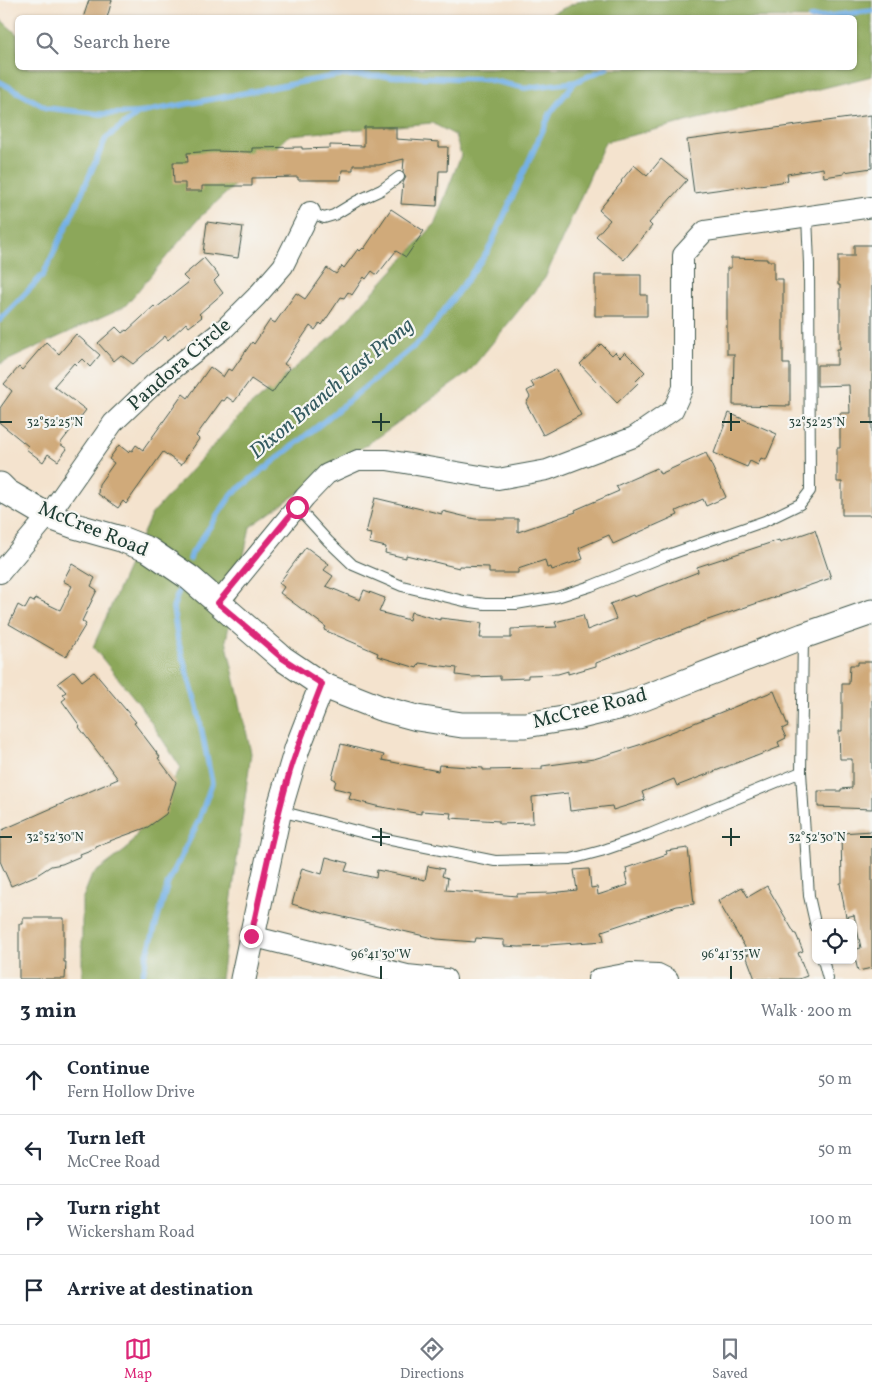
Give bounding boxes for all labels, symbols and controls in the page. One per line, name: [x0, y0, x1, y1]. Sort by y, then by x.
search box: [15, 15, 857, 70]
icon: search: [33, 29, 61, 57]
text: Search here: [73, 30, 170, 56]
street label: Pandora Circle: [122, 312, 238, 418]
water label: Dixon Branch East Prong: [244, 312, 420, 466]
text: 32°52'25"N: [27, 415, 83, 431]
text: 32°52'25"N: [789, 415, 845, 431]
street label: McCree Road: [34, 495, 152, 565]
route start: [286, 496, 309, 519]
street label: McCree Road: [530, 681, 650, 737]
text: 32°52'30"N: [26, 830, 84, 846]
text: 32°52'30"N: [788, 830, 846, 846]
map controls: [812, 919, 857, 964]
button: locate: [812, 919, 857, 964]
route end: [240, 925, 263, 948]
text: 96°41'30"W: [351, 947, 411, 963]
text: 96°41'35"W: [701, 947, 761, 963]
text: 3 min: [20, 997, 76, 1026]
text: Walk · 200 m: [761, 1001, 852, 1023]
text: Continue: [67, 1056, 150, 1082]
icon: ahead: [20, 1066, 48, 1094]
text: 50 m: [818, 1069, 852, 1091]
text: Fern Hollow Drive: [67, 1082, 195, 1104]
text: Turn left: [67, 1126, 146, 1152]
icon: left: [20, 1136, 48, 1164]
text: 50 m: [818, 1139, 852, 1161]
text: McCree Road: [67, 1152, 160, 1174]
text: Turn right: [67, 1196, 160, 1222]
icon: right: [20, 1206, 48, 1234]
text: 100 m: [809, 1209, 852, 1231]
text: Wickersham Road: [67, 1222, 195, 1244]
icon: arrive: [20, 1276, 48, 1304]
text: Arrive at destination: [67, 1277, 253, 1303]
tab: Map: [124, 1335, 152, 1384]
tab: Directions: [400, 1335, 464, 1384]
tab: Saved: [712, 1335, 748, 1384]

